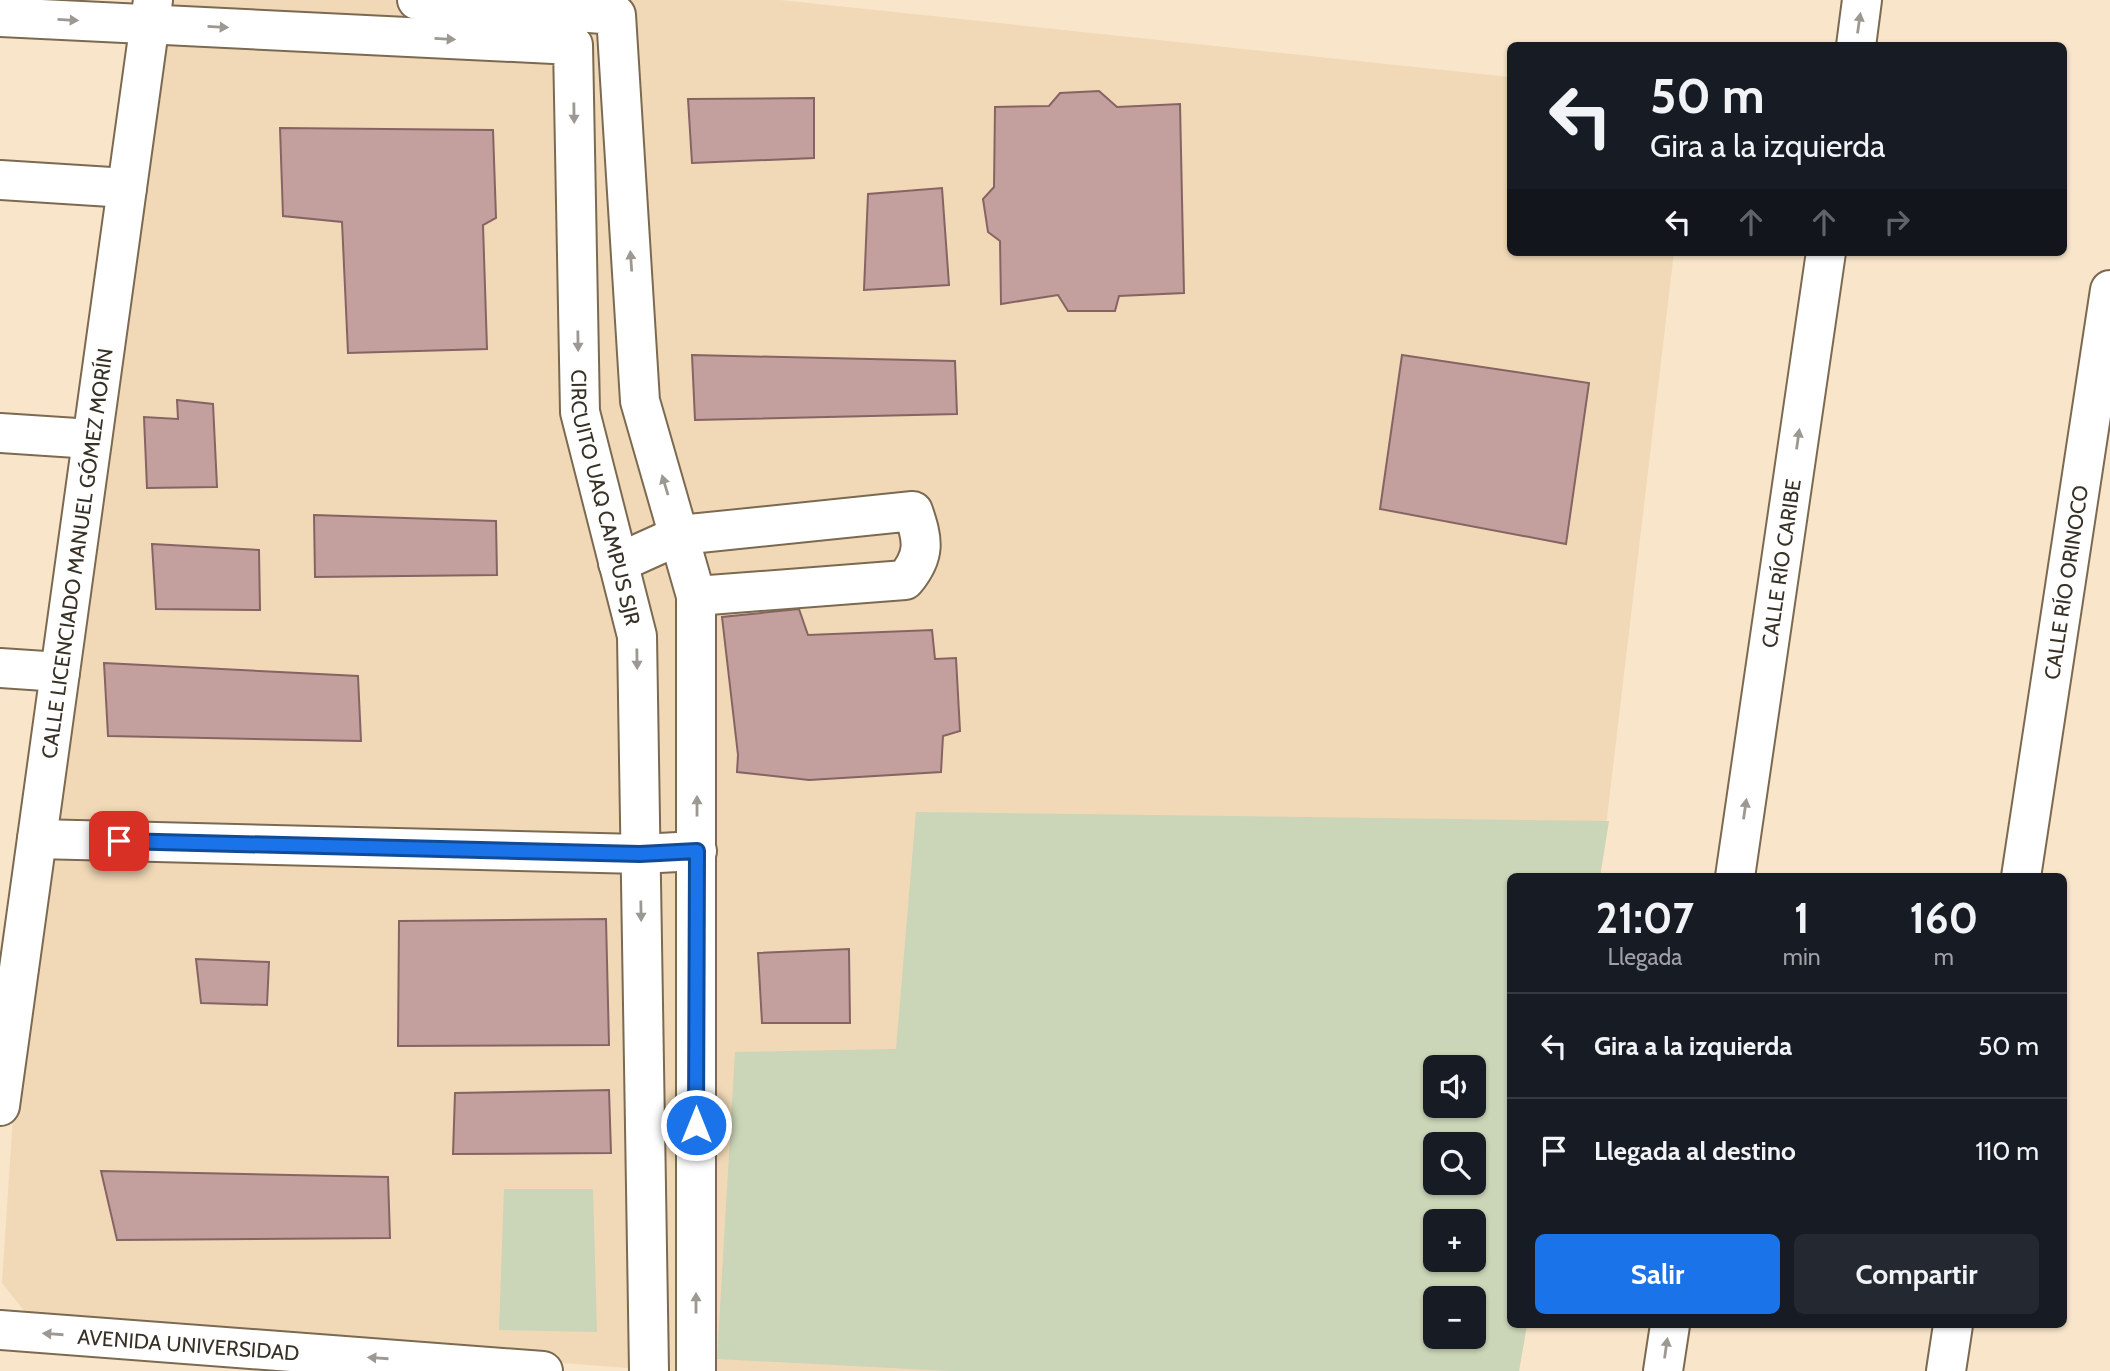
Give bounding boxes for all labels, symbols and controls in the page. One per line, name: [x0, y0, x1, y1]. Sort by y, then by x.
one-way arrow: [1854, 12, 1865, 34]
one-way arrow: [57, 14, 79, 25]
one-way arrow: [207, 22, 229, 33]
one-way arrow: [434, 33, 456, 44]
text: 50 m: [1650, 66, 1765, 125]
icon: left: [1535, 70, 1626, 161]
one-way arrow: [569, 103, 580, 125]
text: Gira a la izquierda: [1650, 126, 1885, 165]
icon: left: [1659, 203, 1697, 241]
icon: ahead: [1732, 203, 1770, 241]
icon: ahead: [1805, 203, 1843, 241]
icon: right: [1878, 203, 1916, 241]
one-way arrow: [625, 250, 636, 272]
one-way arrow: [573, 330, 584, 352]
street label: CALLE LICENCIADO MANUEL GÓMEZ MORÍN: [36, 347, 117, 760]
street label: CIRCUITO UAQ CAMPUS SJR: [567, 369, 646, 628]
one-way arrow: [1793, 427, 1804, 449]
one-way arrow: [660, 474, 670, 495]
street label: CALLE RÍO CARIBE: [1756, 477, 1805, 649]
street label: CALLE RÍO ORINOCO: [2039, 483, 2093, 681]
one-way arrow: [631, 648, 643, 670]
one-way arrow: [691, 795, 703, 817]
one-way arrow: [1739, 798, 1750, 820]
pin: [89, 811, 149, 871]
icon: arrive: [100, 822, 138, 860]
text: 21:07: [1596, 892, 1694, 944]
text: 1: [1794, 892, 1809, 944]
text: 160: [1909, 892, 1978, 944]
one-way arrow: [635, 900, 647, 922]
text: Llegada: [1607, 943, 1682, 971]
text: min: [1783, 943, 1821, 971]
text: m: [1934, 943, 1954, 971]
icon: left: [1535, 1027, 1573, 1065]
text: Gira a la izquierda: [1594, 1030, 1792, 1062]
text: 50 m: [1978, 1030, 2039, 1062]
map controls: [1423, 1055, 1486, 1349]
button: sound: [1423, 1055, 1486, 1118]
position arrow: [659, 1088, 733, 1162]
button: search: [1423, 1132, 1486, 1195]
icon: arrive: [1535, 1132, 1573, 1170]
text: Llegada al destino: [1594, 1135, 1796, 1167]
text: 110 m: [1975, 1135, 2039, 1167]
button: +: [1423, 1209, 1486, 1272]
button: Salir: [1535, 1234, 1780, 1314]
button: Compartir: [1794, 1234, 2039, 1314]
button: −: [1423, 1286, 1486, 1349]
one-way arrow: [690, 1292, 702, 1314]
street label: AVENIDA UNIVERSIDAD: [77, 1323, 300, 1365]
one-way arrow: [42, 1328, 64, 1339]
one-way arrow: [1661, 1337, 1672, 1359]
one-way arrow: [366, 1352, 388, 1363]

